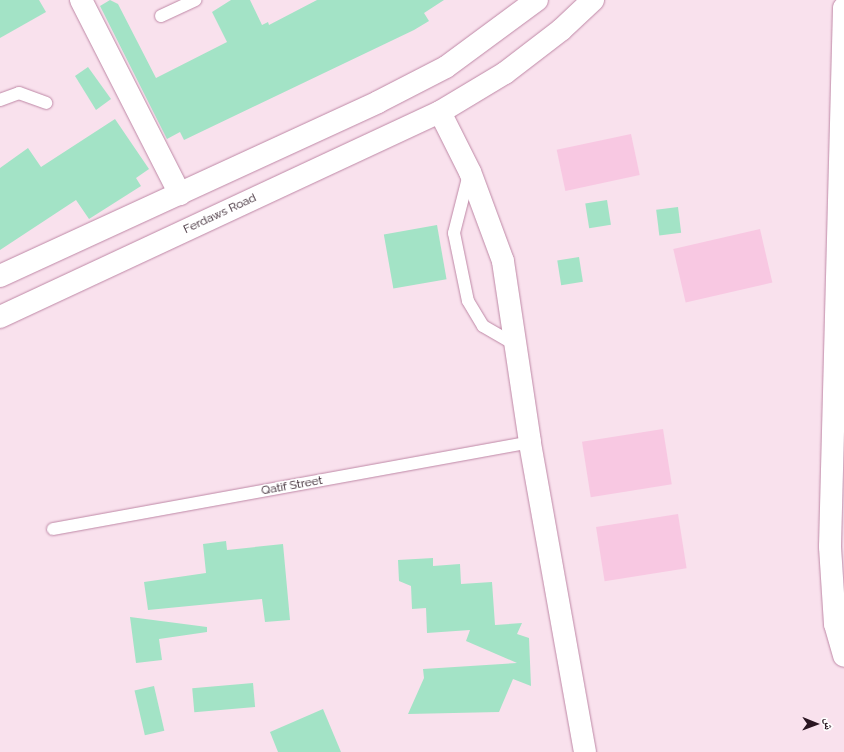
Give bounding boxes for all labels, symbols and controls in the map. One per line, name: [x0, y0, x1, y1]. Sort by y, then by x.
street label: Ferdaws Road: [181, 191, 259, 237]
street label: Qatif Street: [260, 473, 324, 499]
north arrow: [796, 704, 836, 744]
text: ش: [822, 718, 835, 730]

